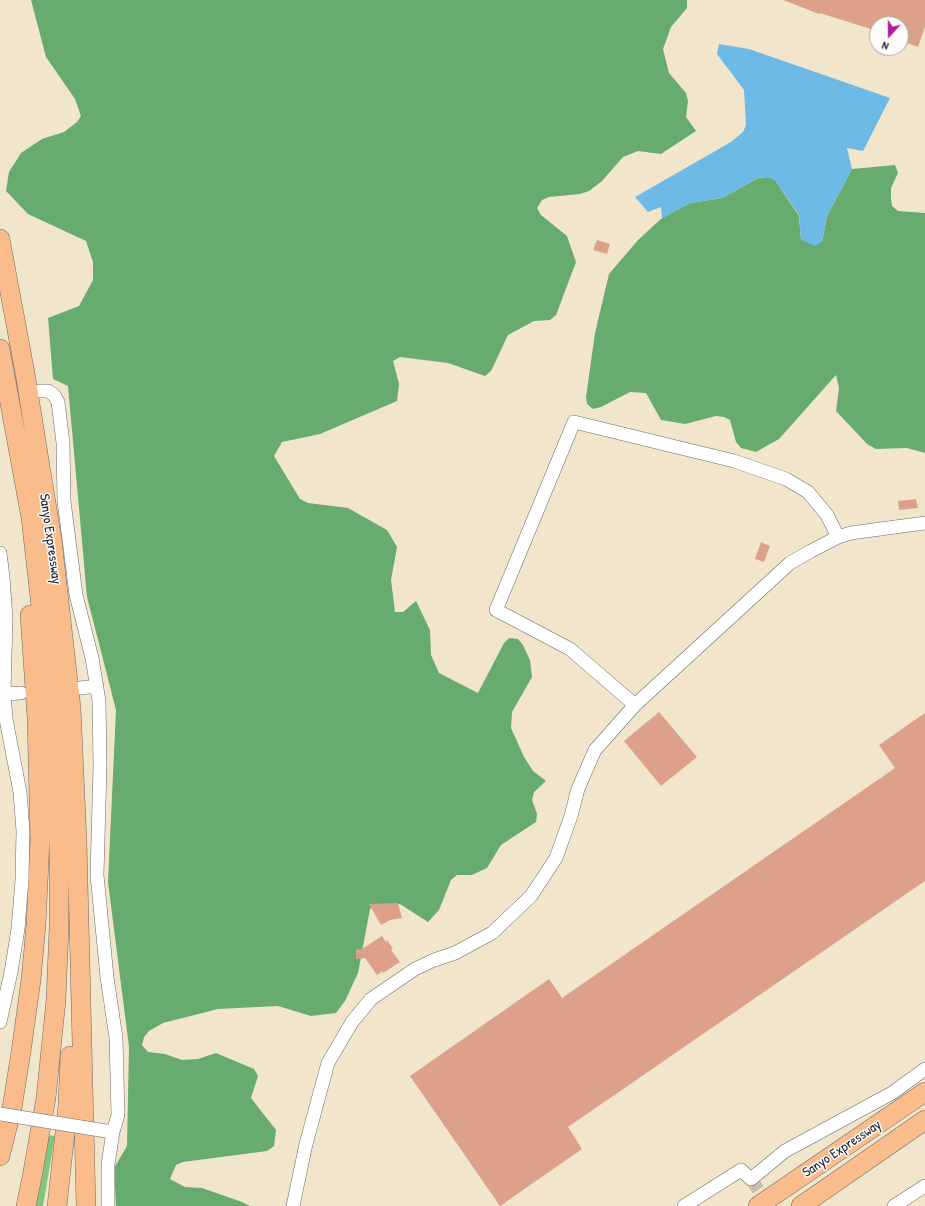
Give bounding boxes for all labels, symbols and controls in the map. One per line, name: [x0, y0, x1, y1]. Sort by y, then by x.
north arrow: [869, 16, 909, 56]
text: N: [880, 39, 890, 54]
street label: Sanyo Expressway: [35, 493, 65, 585]
street label: Sanyo Expressway: [800, 1117, 884, 1181]

